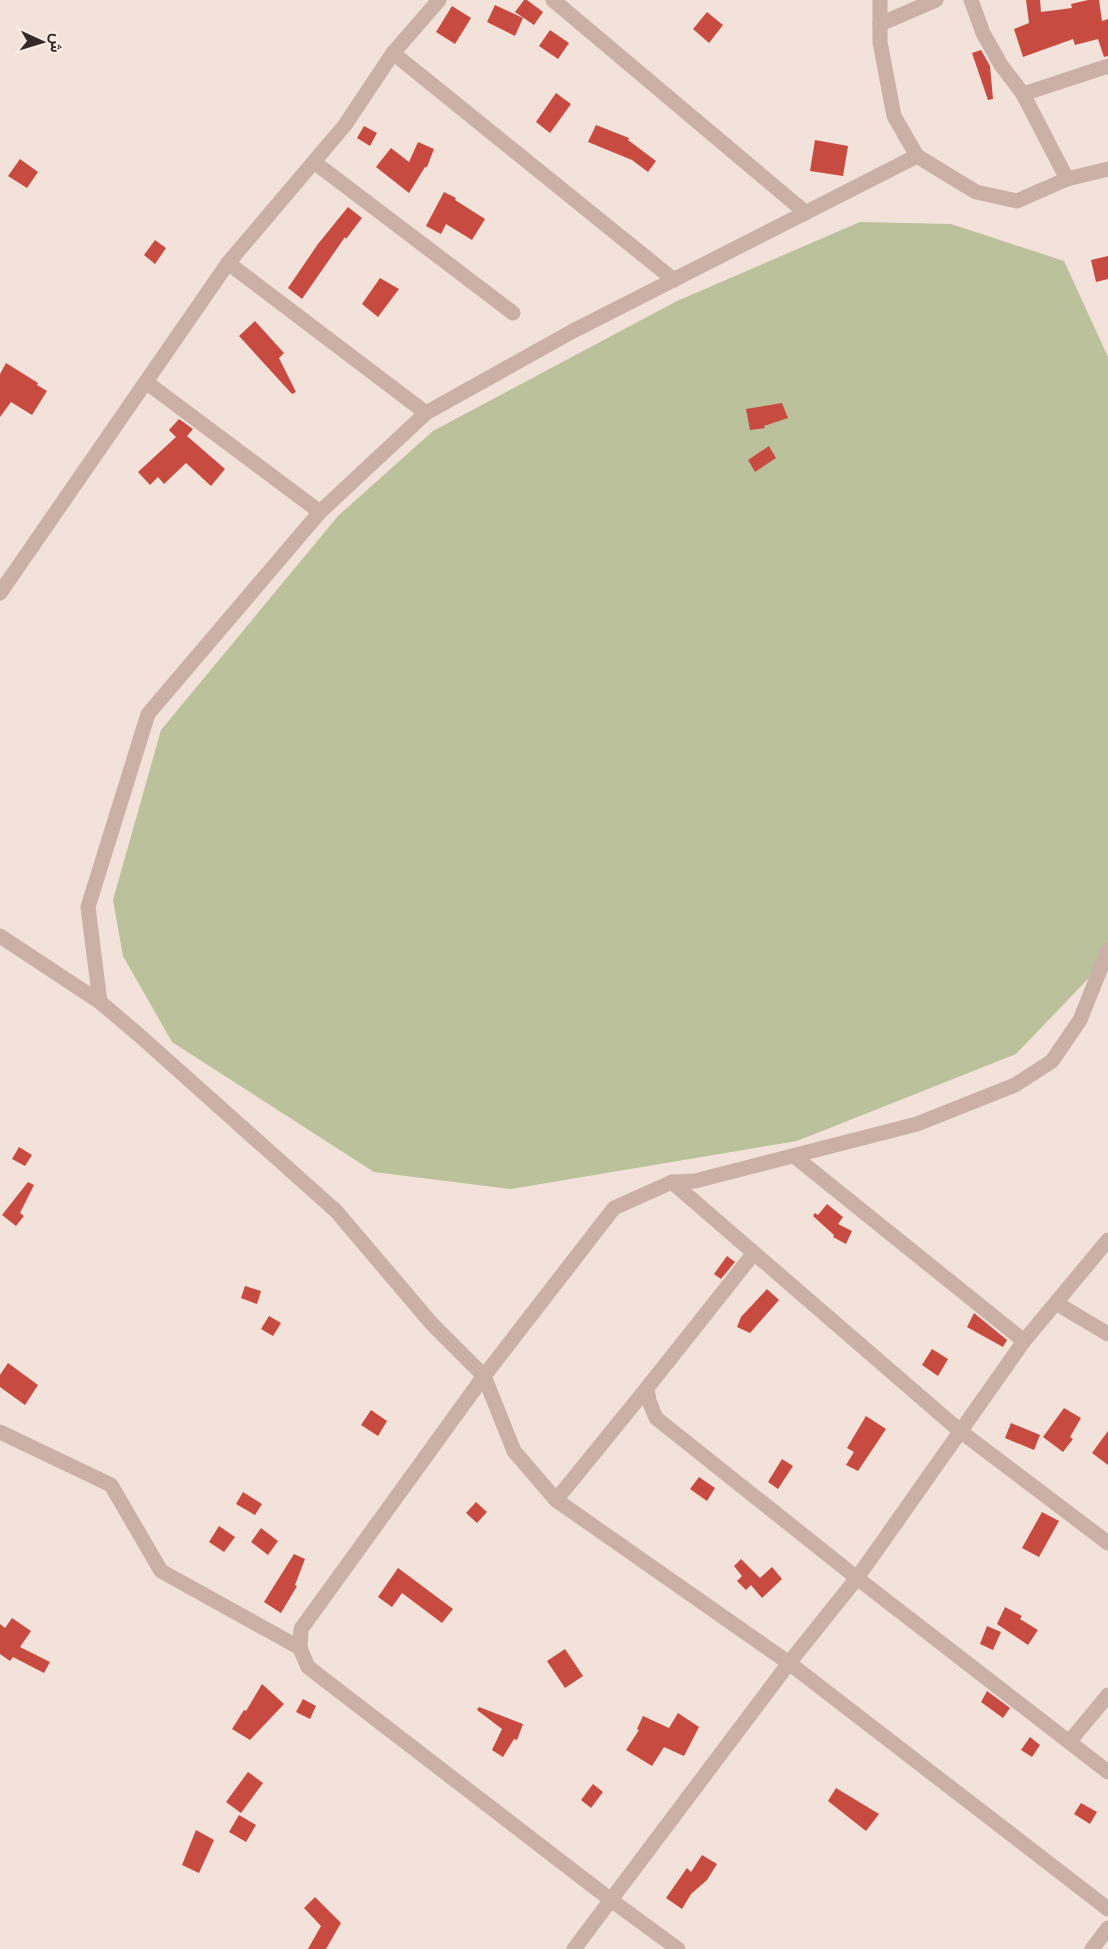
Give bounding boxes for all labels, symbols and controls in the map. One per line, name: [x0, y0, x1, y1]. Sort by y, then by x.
north arrow: [12, 12, 72, 72]
text: ش: [46, 33, 67, 53]

